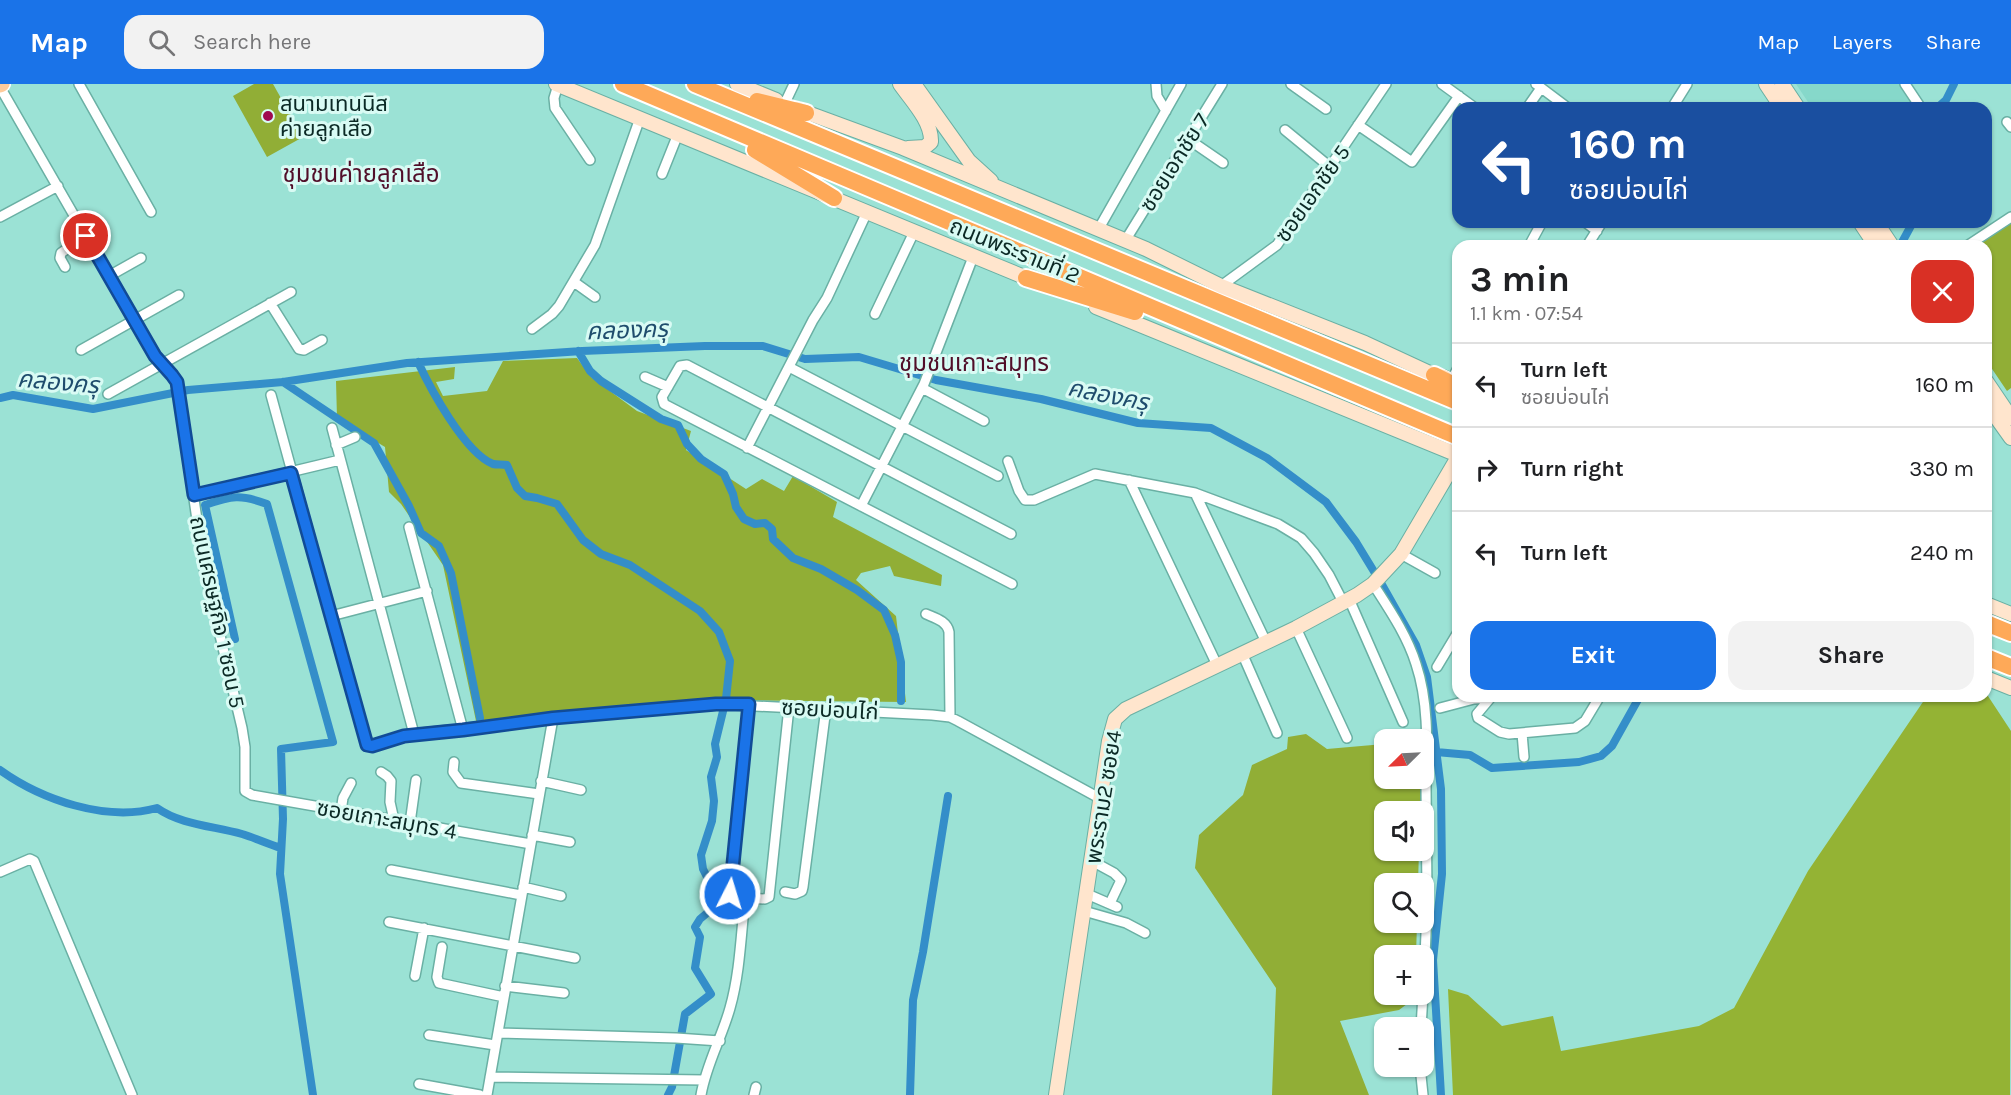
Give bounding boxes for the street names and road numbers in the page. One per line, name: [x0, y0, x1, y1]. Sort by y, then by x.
street label: ซอยเอกชัย 7: [1134, 109, 1215, 216]
street label: ซอยเอกชัย 5: [1270, 140, 1356, 247]
street label: ถนนพระรามที่ 2: [946, 210, 1085, 289]
street label: ถนนเศรษฐกิจ 1 ซอน 5: [184, 514, 250, 711]
street label: ซอยบ่อนไก่: [781, 694, 879, 726]
street label: พระราม2 ซอย4: [1081, 729, 1127, 866]
street label: ซอยเกาะสมุทร 4: [315, 795, 459, 845]

